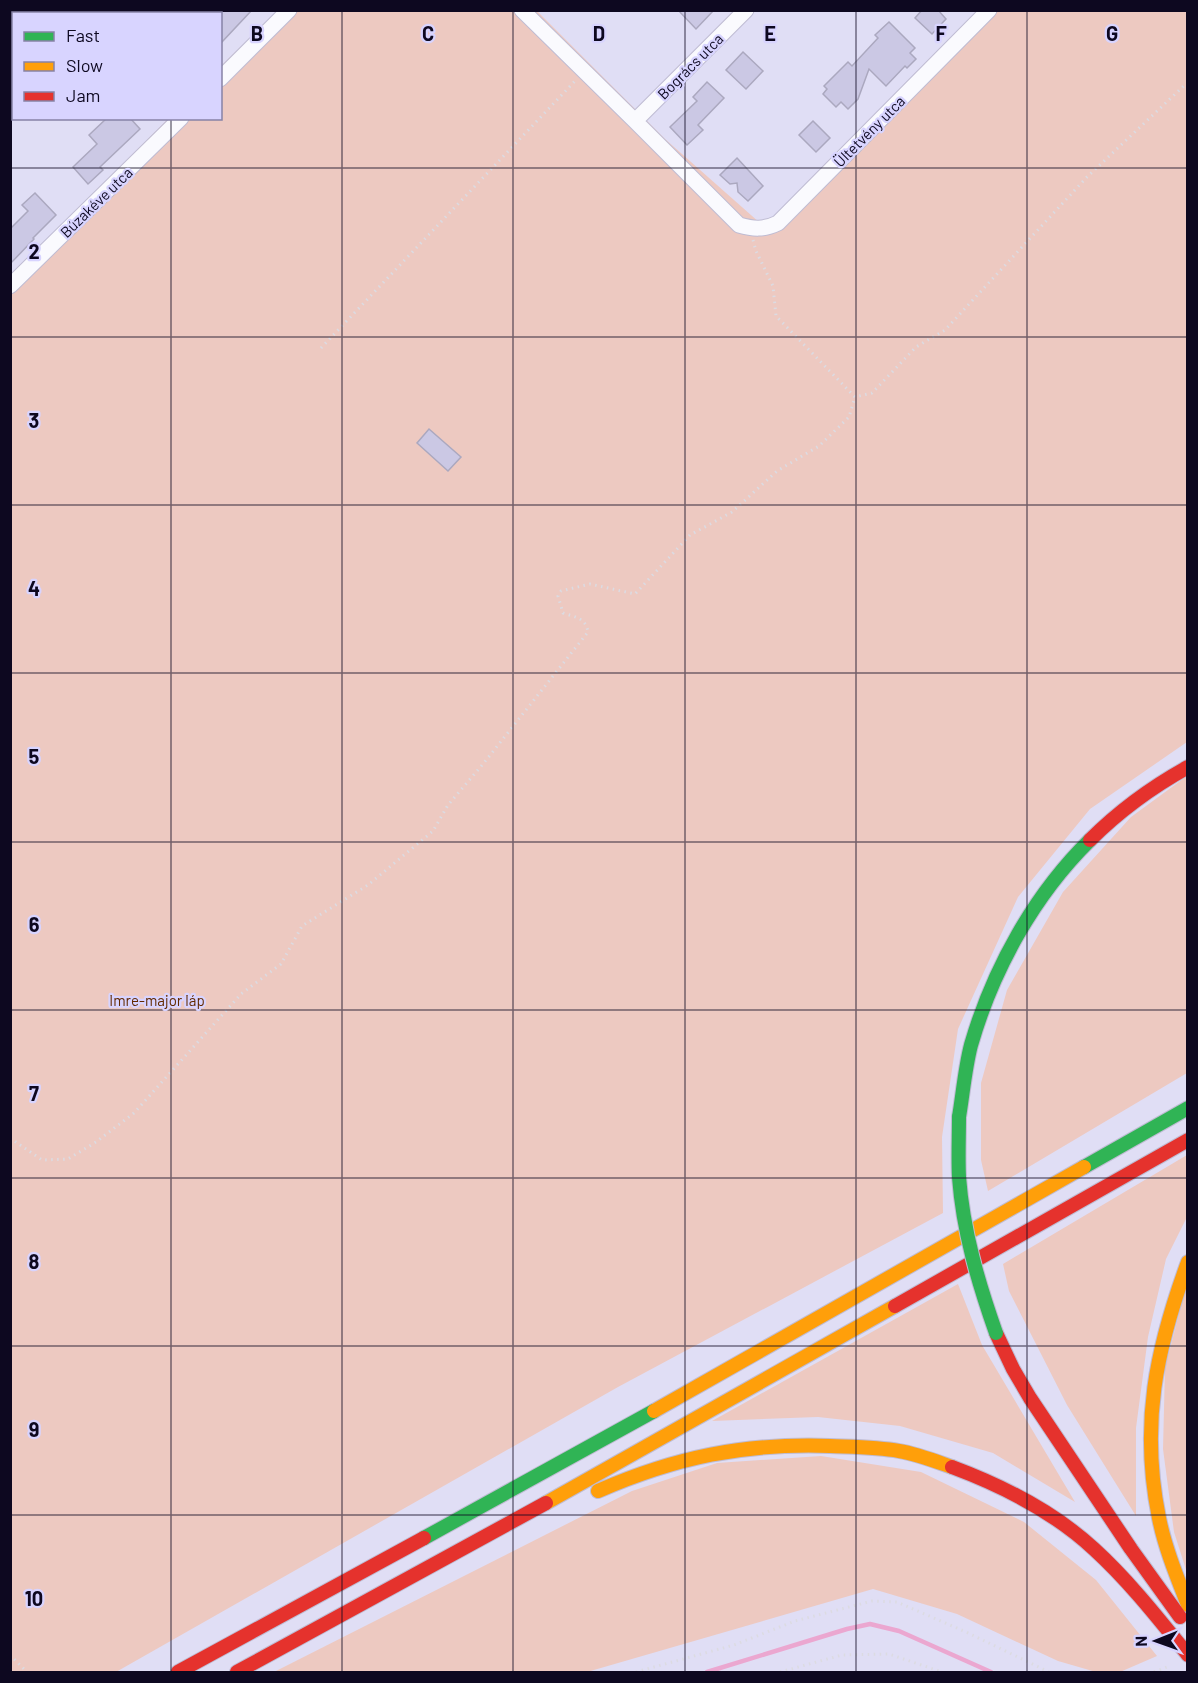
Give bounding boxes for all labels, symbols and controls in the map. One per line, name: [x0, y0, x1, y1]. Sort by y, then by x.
legend: [12, 12, 222, 120]
text: B: [251, 21, 263, 45]
text: C: [422, 21, 434, 45]
text: D: [593, 21, 605, 45]
text: E: [764, 21, 776, 45]
text: F: [935, 21, 947, 45]
text: G: [1106, 21, 1118, 45]
text: Fast: [66, 24, 100, 46]
street label: Bogrács utca: [653, 29, 727, 103]
text: Slow: [66, 54, 103, 76]
text: Jam: [66, 84, 100, 106]
street label: Ültetvény utca: [830, 92, 908, 170]
street label: Búzakéve utca: [56, 163, 136, 241]
text: 2: [28, 239, 40, 263]
text: 3: [29, 408, 39, 432]
text: 4: [28, 576, 40, 600]
text: 5: [29, 744, 40, 768]
text: 6: [29, 912, 40, 936]
park label: Imre-major láp: [109, 991, 205, 1009]
text: 7: [29, 1081, 39, 1105]
text: 8: [29, 1249, 40, 1273]
text: 9: [29, 1417, 39, 1441]
text: 10: [25, 1586, 43, 1610]
north arrow: [1126, 1611, 1186, 1671]
text: N: [1131, 1636, 1150, 1647]

